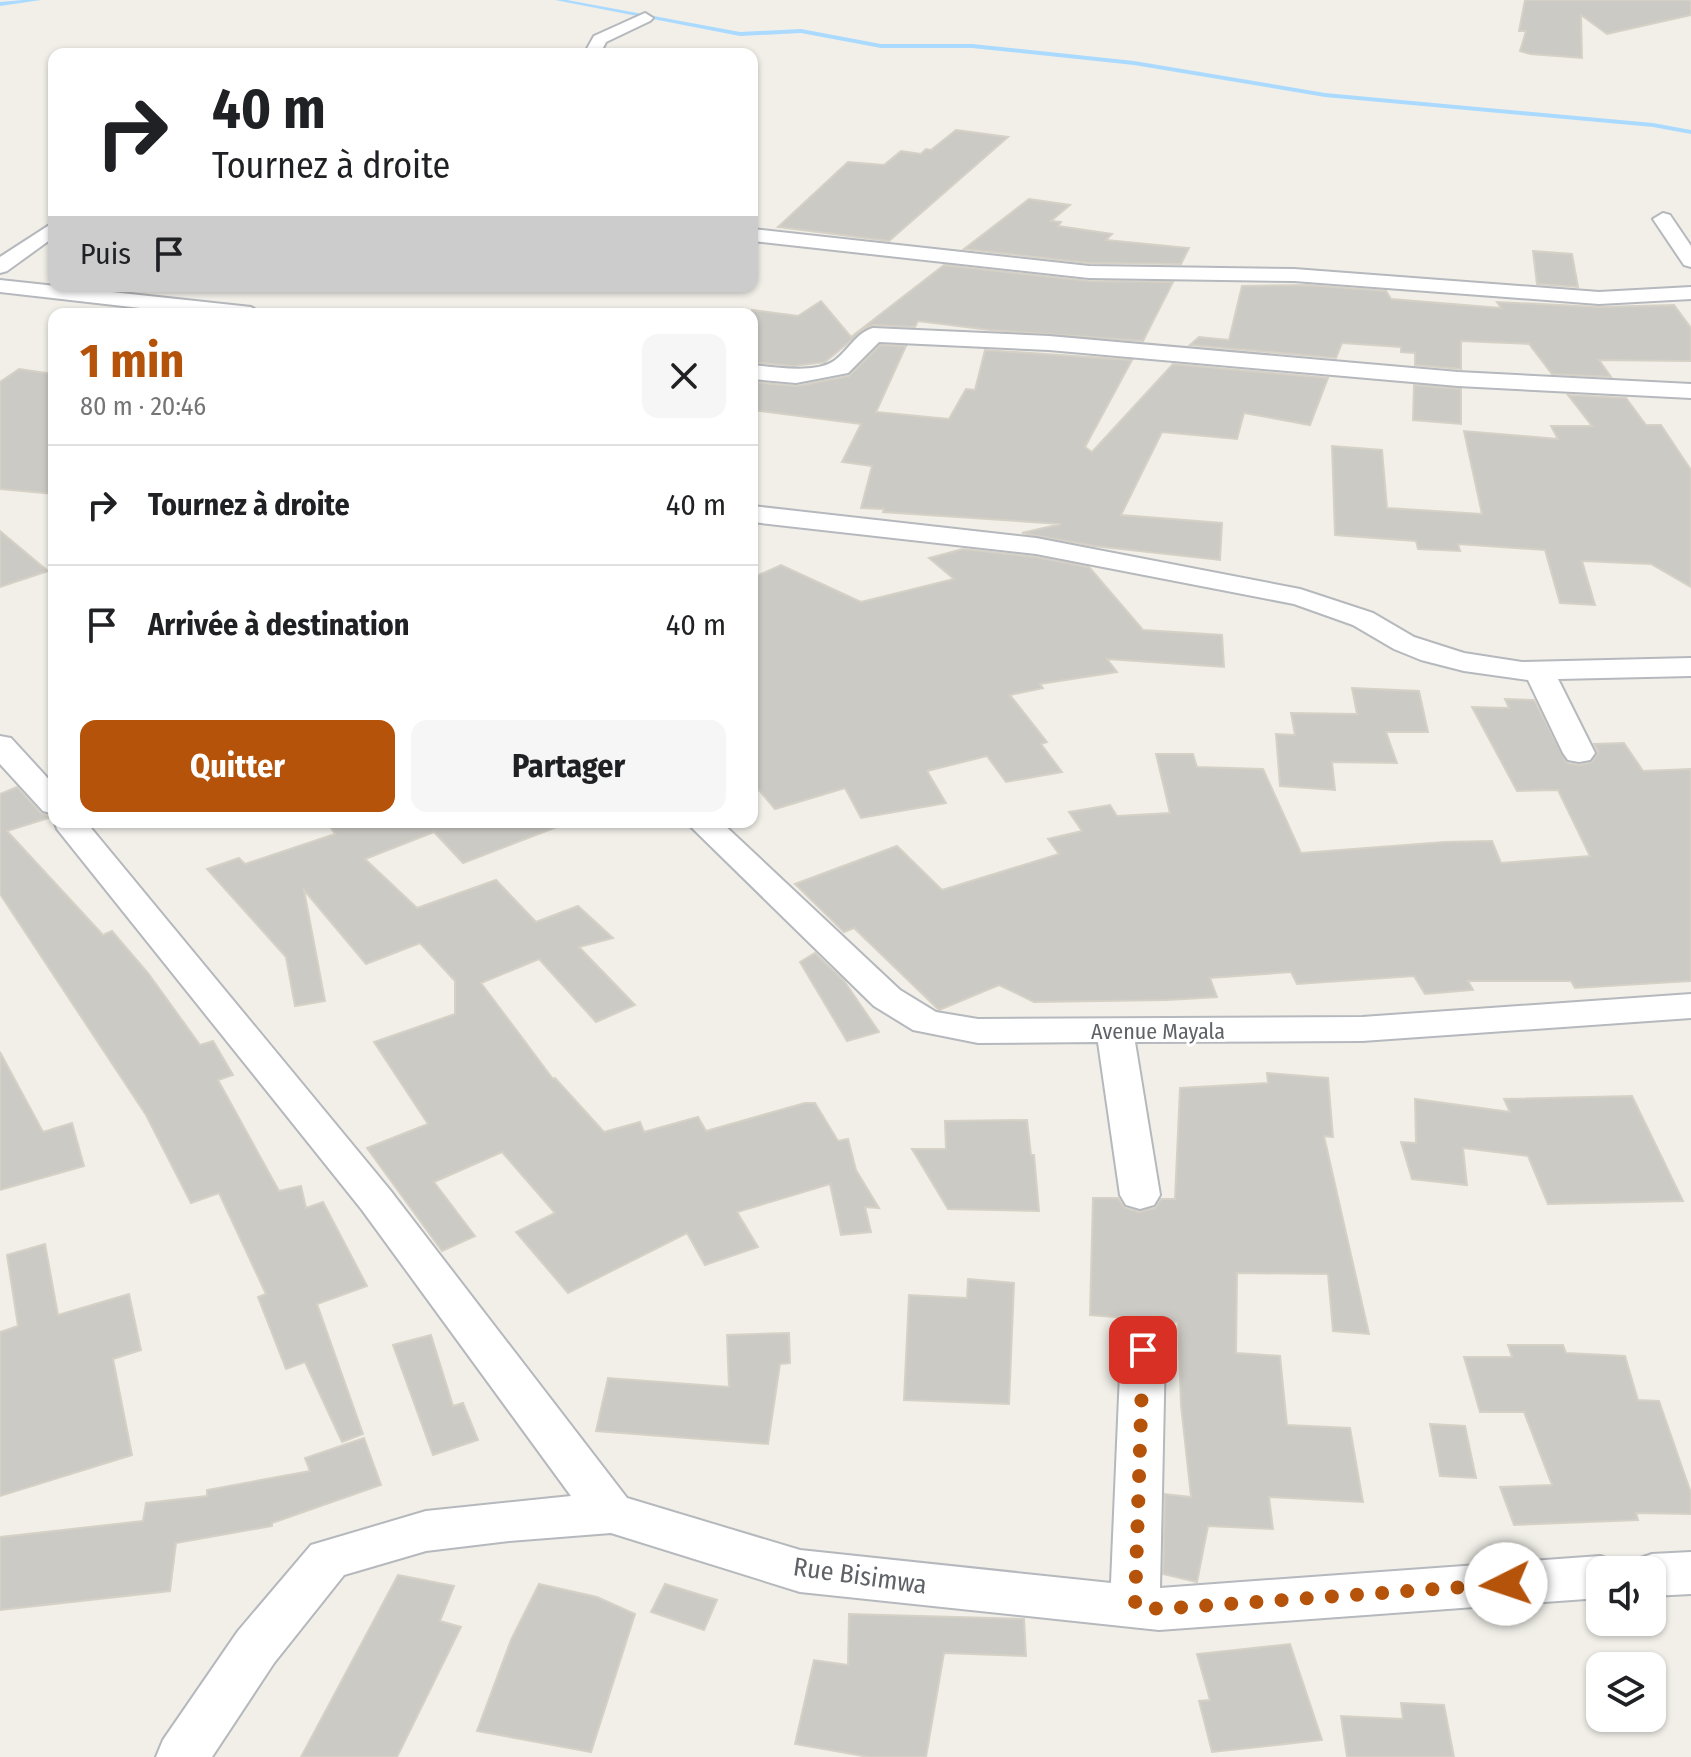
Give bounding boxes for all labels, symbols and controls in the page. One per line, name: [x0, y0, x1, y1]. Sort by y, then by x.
text: 40 m: [212, 76, 326, 143]
icon: right: [80, 80, 184, 184]
text: Tournez à droite: [212, 144, 450, 188]
icon: arrive: [147, 232, 191, 276]
text: Puis: [80, 236, 131, 272]
text: 1 min: [80, 332, 185, 390]
button: close: [642, 334, 726, 418]
text: 80 m · 20:46: [80, 391, 206, 422]
icon: right: [80, 483, 124, 527]
text: Tournez à droite: [148, 487, 350, 523]
text: 40 m: [666, 487, 726, 523]
icon: arrive: [80, 603, 124, 647]
text: Arrivée à destination: [148, 607, 409, 643]
text: 40 m: [666, 607, 726, 643]
button: Quitter: [80, 720, 395, 812]
button: Partager: [411, 720, 726, 812]
street label: Avenue Mayala: [1091, 1018, 1225, 1045]
pin: [1109, 1316, 1177, 1384]
icon: arrive: [1121, 1328, 1165, 1372]
position arrow: [1464, 1542, 1548, 1626]
street label: Rue Bisimwa: [791, 1551, 929, 1601]
map controls: [1586, 1556, 1666, 1732]
button: sound: [1586, 1556, 1666, 1636]
button: layers: [1586, 1652, 1666, 1732]

